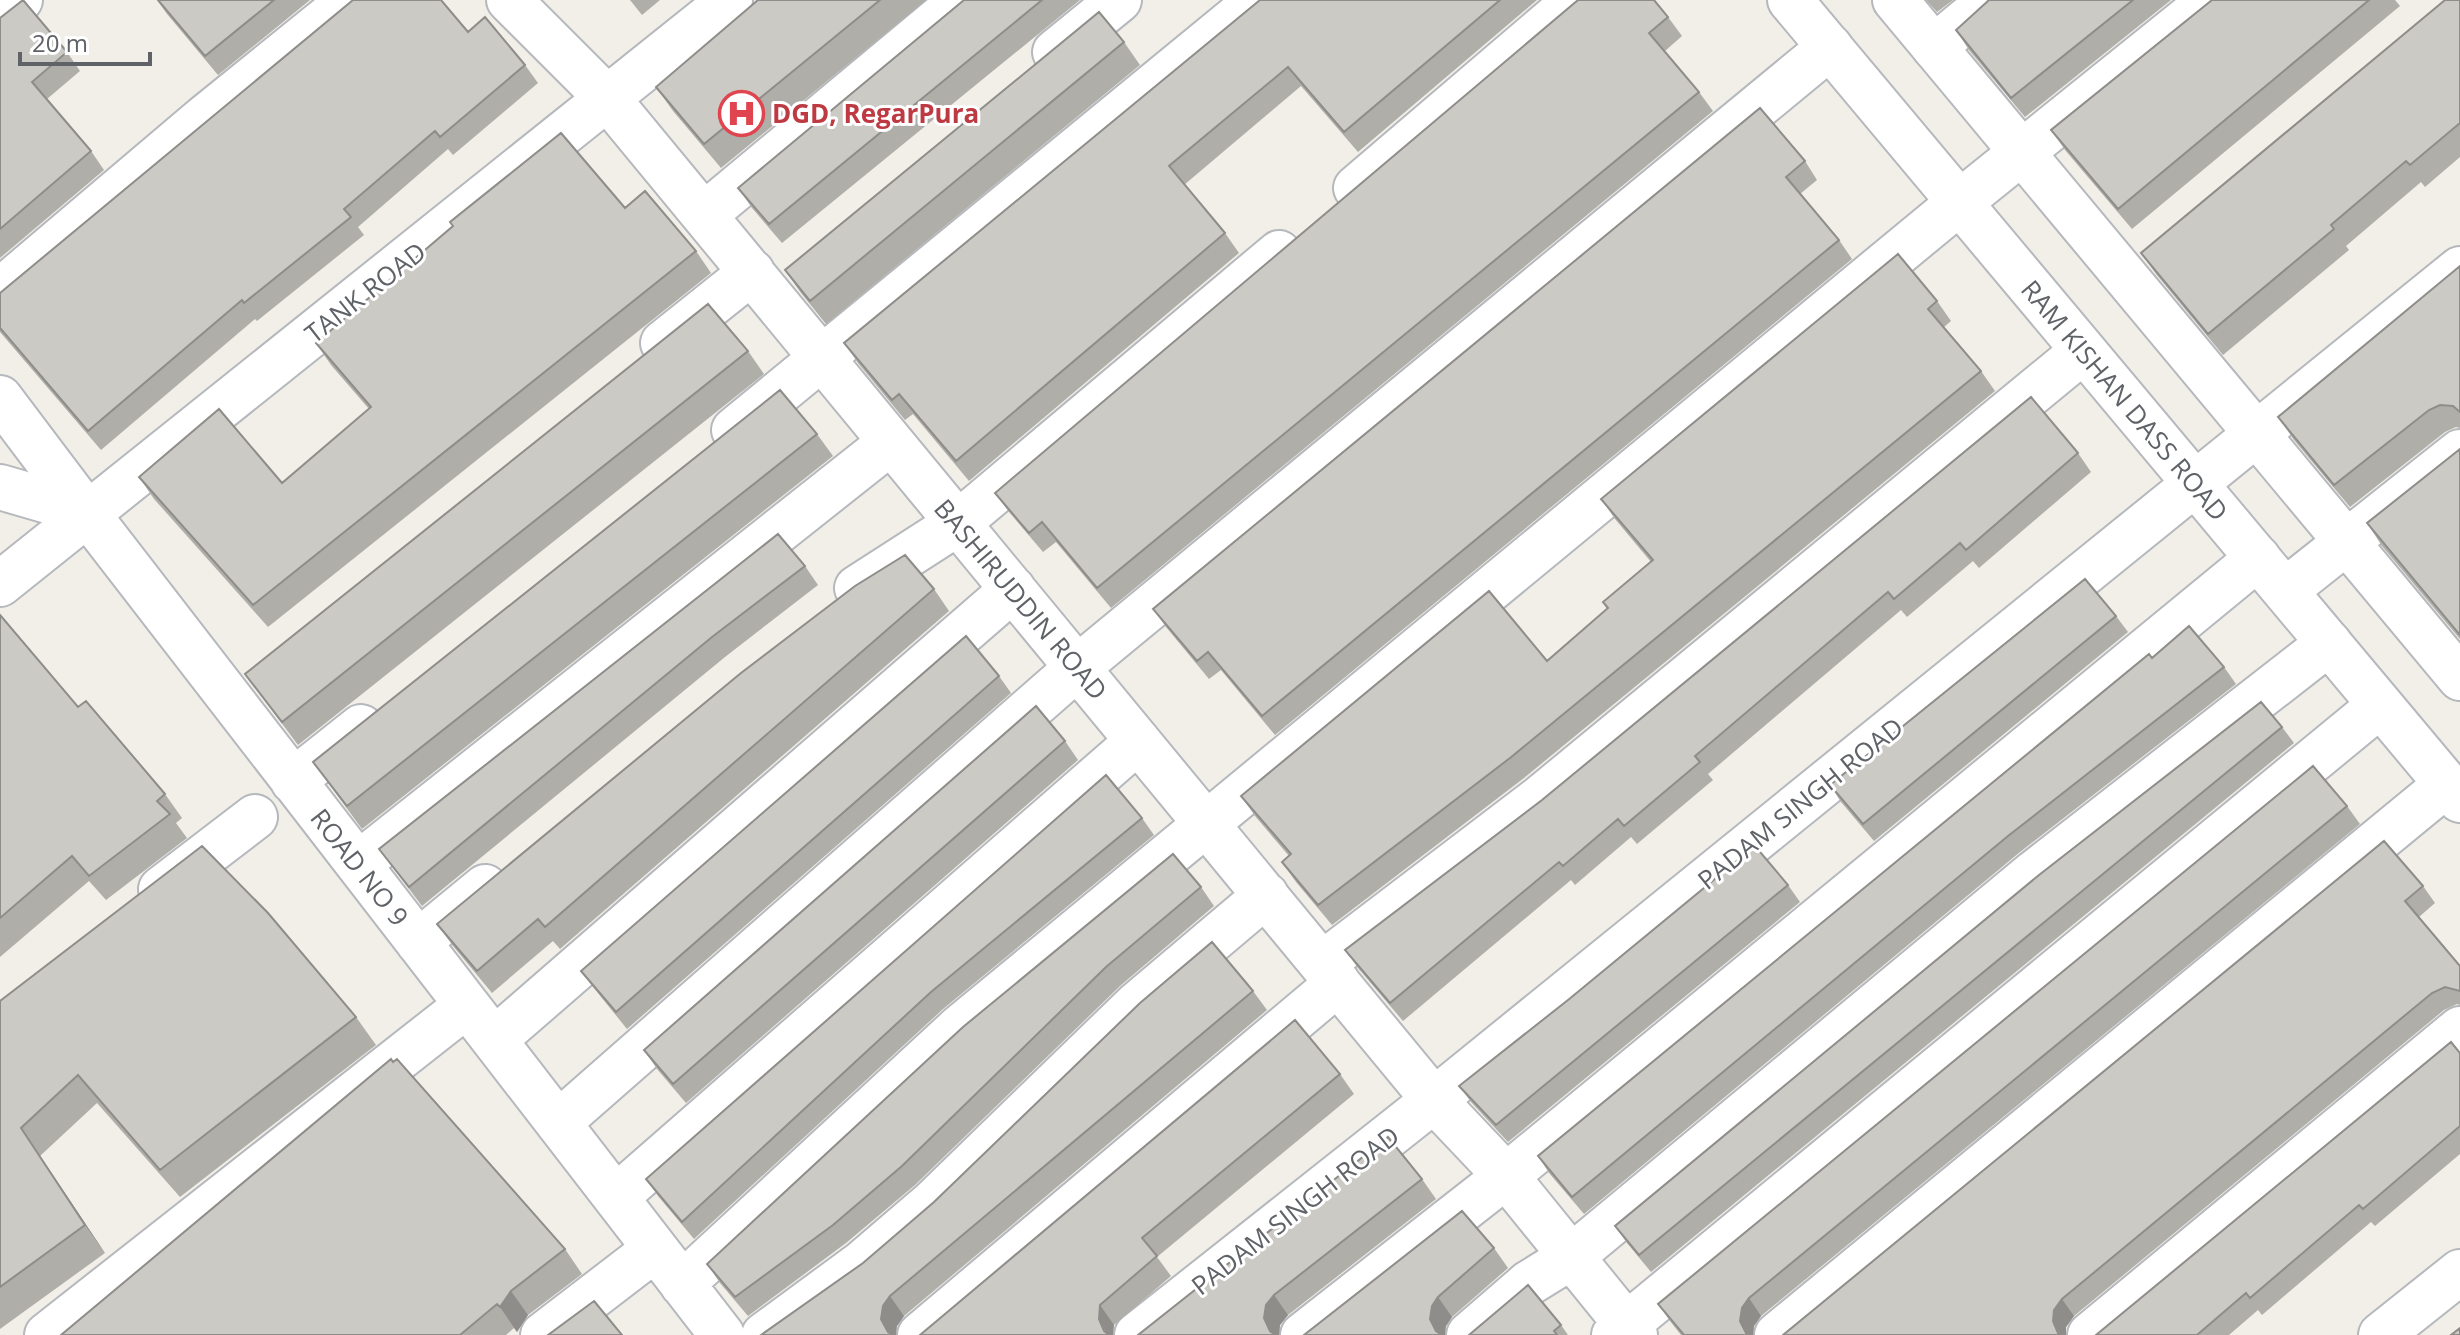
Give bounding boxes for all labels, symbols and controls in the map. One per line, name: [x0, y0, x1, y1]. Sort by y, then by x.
scale bar: [20, 16, 150, 66]
text: 20 m: [32, 26, 88, 59]
hospital icon: DGD, RegarPura: [717, 89, 765, 137]
place label: DGD, RegarPura: [772, 95, 979, 131]
street label: TANK ROAD: [297, 233, 433, 351]
street label: RAM KISHAN DASS ROAD: [2013, 272, 2237, 528]
street label: BASHIRUDDIN ROAD: [926, 491, 1116, 707]
street label: PADAM SINGH ROAD: [1690, 709, 1910, 897]
street label: ROAD NO 9: [303, 801, 417, 933]
street label: PADAM SINGH ROAD: [1183, 1117, 1407, 1303]

